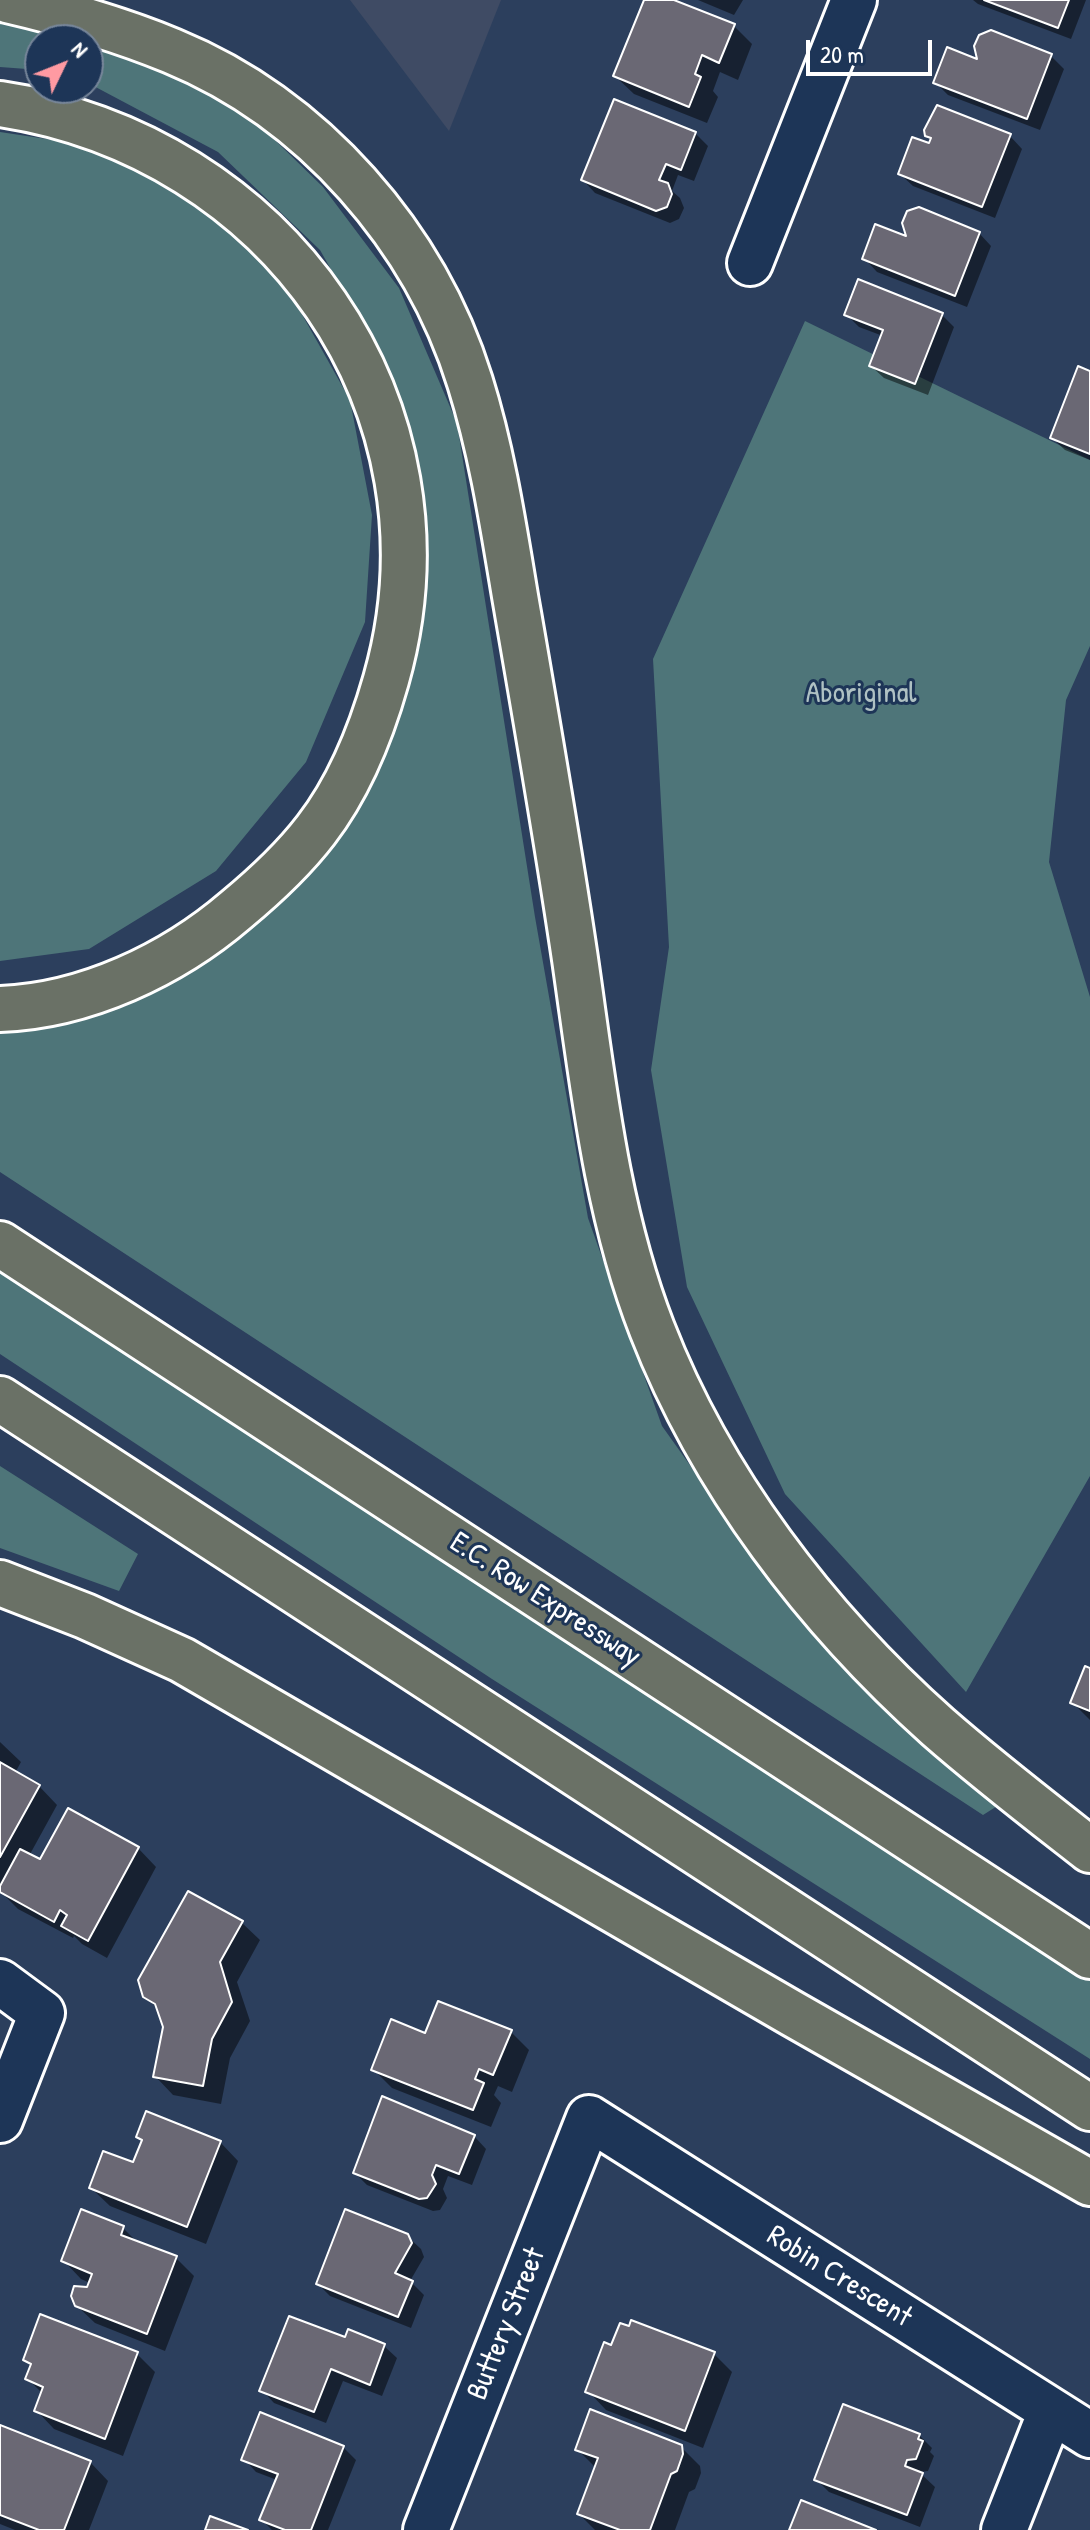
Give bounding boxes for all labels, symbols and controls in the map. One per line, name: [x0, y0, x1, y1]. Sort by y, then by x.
north arrow: [24, 24, 104, 104]
scale bar: [810, 24, 936, 74]
text: N: [65, 34, 95, 64]
text: 20 m: [820, 38, 864, 70]
park label: Aboriginal: [806, 676, 916, 712]
street label: E.C. Row Expressway: [443, 1525, 647, 1675]
street label: Robin Crescent: [760, 2218, 918, 2336]
street label: Buttery Street: [460, 2243, 554, 2405]

